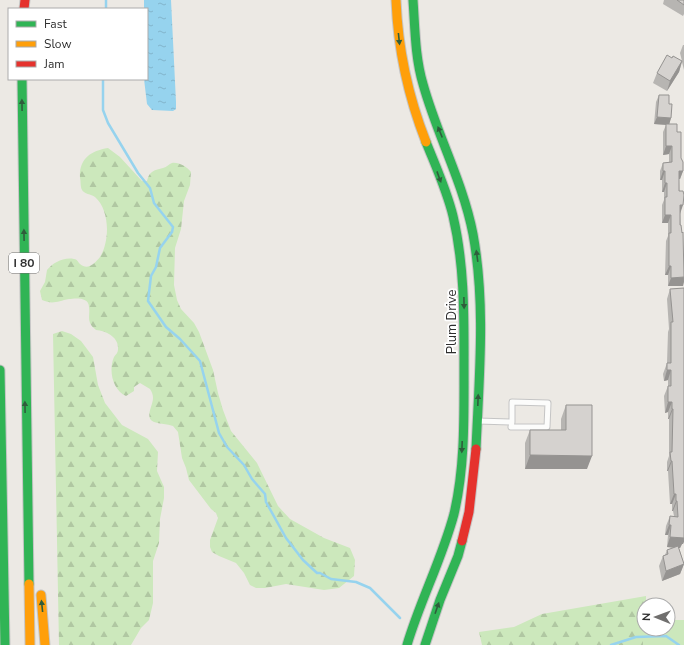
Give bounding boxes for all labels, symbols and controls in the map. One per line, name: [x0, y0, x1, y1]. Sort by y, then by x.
legend: [8, 8, 148, 80]
text: Fast: [44, 16, 67, 32]
one-way arrow: [396, 33, 402, 45]
text: Slow: [44, 36, 72, 52]
text: Jam: [43, 56, 65, 72]
one-way arrow: [19, 98, 25, 111]
one-way arrow: [437, 126, 443, 137]
one-way arrow: [437, 171, 443, 183]
one-way arrow: [20, 229, 27, 241]
one-way arrow: [474, 250, 480, 262]
road number: I 80: [9, 253, 39, 273]
street label: Plum Drive: [443, 290, 461, 354]
one-way arrow: [461, 297, 467, 310]
one-way arrow: [475, 394, 482, 406]
one-way arrow: [22, 401, 29, 413]
one-way arrow: [459, 441, 466, 453]
north arrow: [636, 597, 676, 637]
one-way arrow: [38, 600, 45, 612]
one-way arrow: [434, 602, 440, 614]
text: N: [639, 613, 654, 621]

